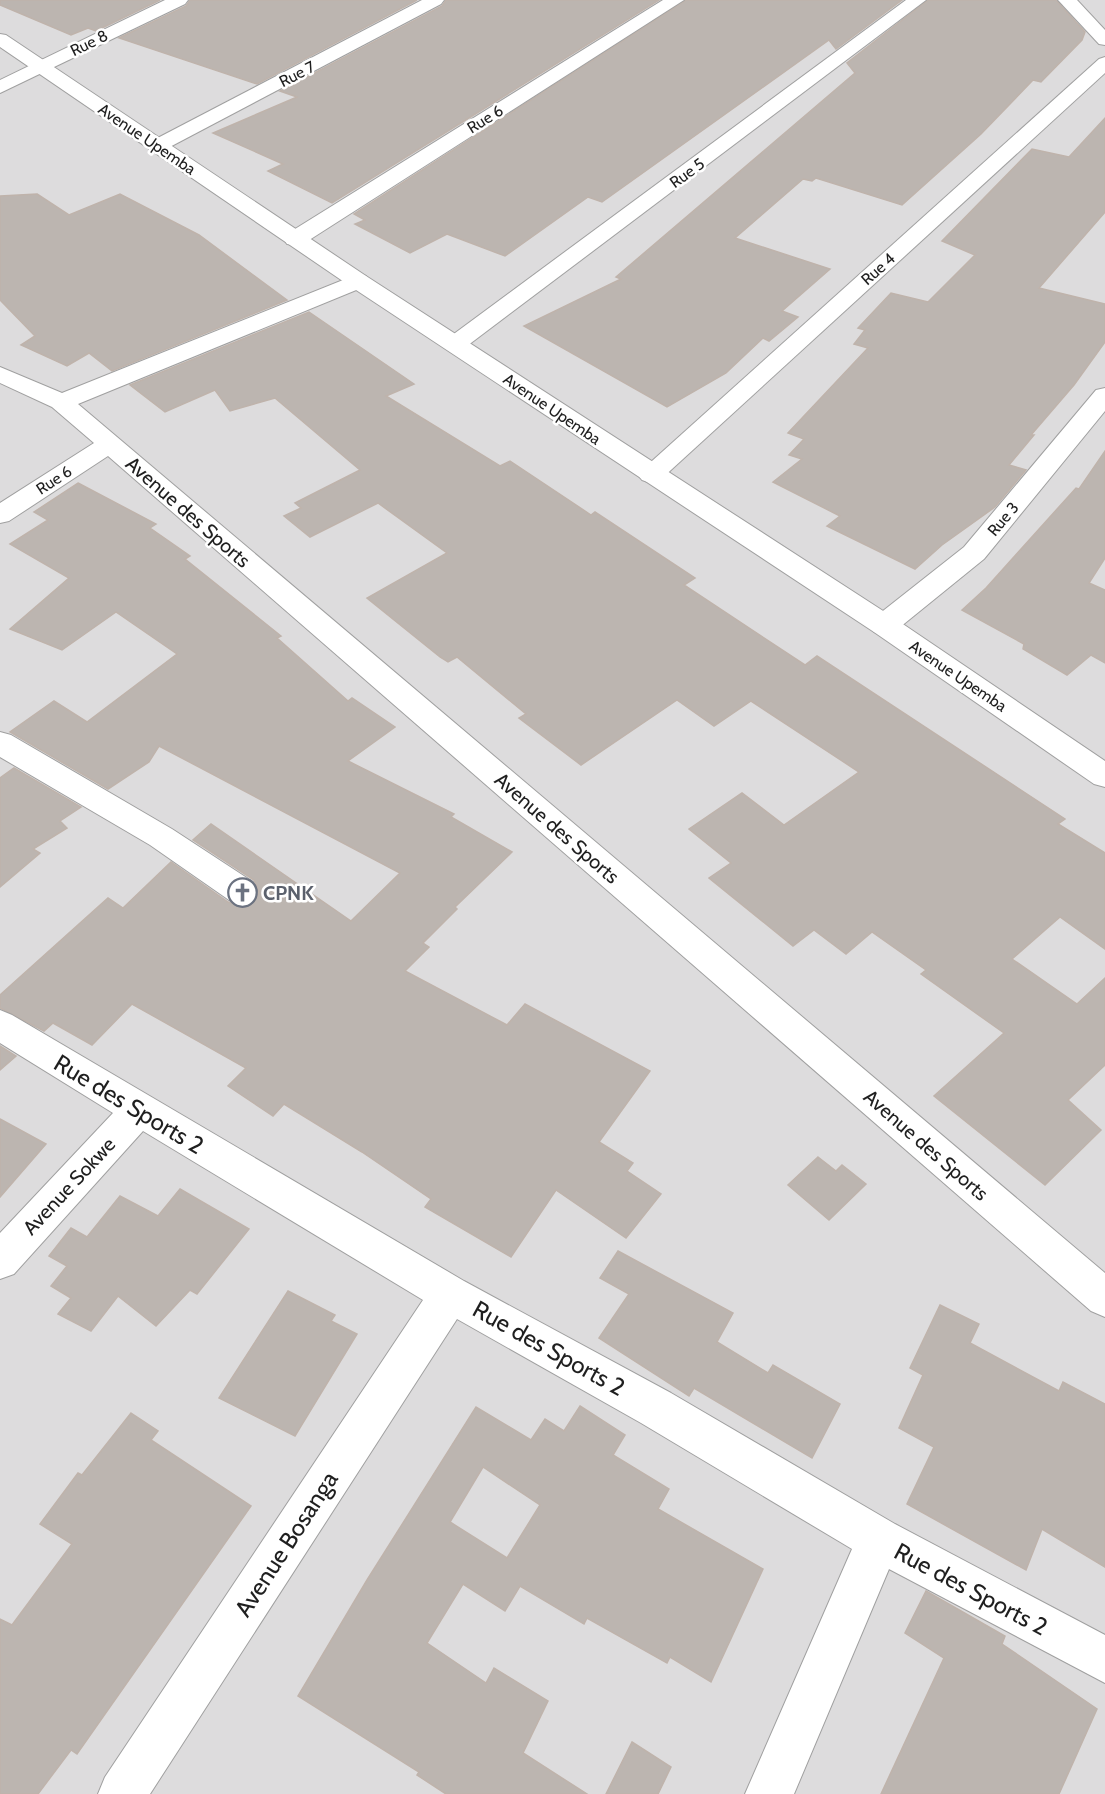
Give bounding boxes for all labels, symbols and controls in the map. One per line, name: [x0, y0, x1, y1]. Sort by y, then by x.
street label: Rue 8: [67, 26, 111, 60]
street label: Rue 7: [276, 57, 318, 91]
street label: Avenue Upemba: [95, 99, 200, 179]
street label: Rue 6: [464, 101, 506, 137]
street label: Rue 5: [666, 154, 708, 192]
street label: Rue 4: [857, 249, 899, 289]
street label: Avenue Upemba: [500, 369, 605, 449]
street label: Avenue des Sports: [121, 451, 255, 573]
street label: Rue 6: [33, 461, 75, 499]
street label: Rue 3: [983, 498, 1023, 540]
street label: Avenue Upemba: [906, 636, 1011, 716]
street label: Avenue des Sports: [490, 767, 624, 889]
church icon: CPNK: [226, 877, 258, 909]
place label: CPNK: [263, 881, 314, 905]
street label: Rue des Sports 2: [49, 1048, 209, 1160]
street label: Avenue des Sports: [859, 1084, 993, 1206]
street label: Avenue Sokwe: [18, 1132, 120, 1240]
street label: Rue des Sports 2: [468, 1294, 630, 1402]
street label: Avenue Bosanga: [228, 1466, 344, 1622]
street label: Rue des Sports 2: [889, 1536, 1053, 1642]

